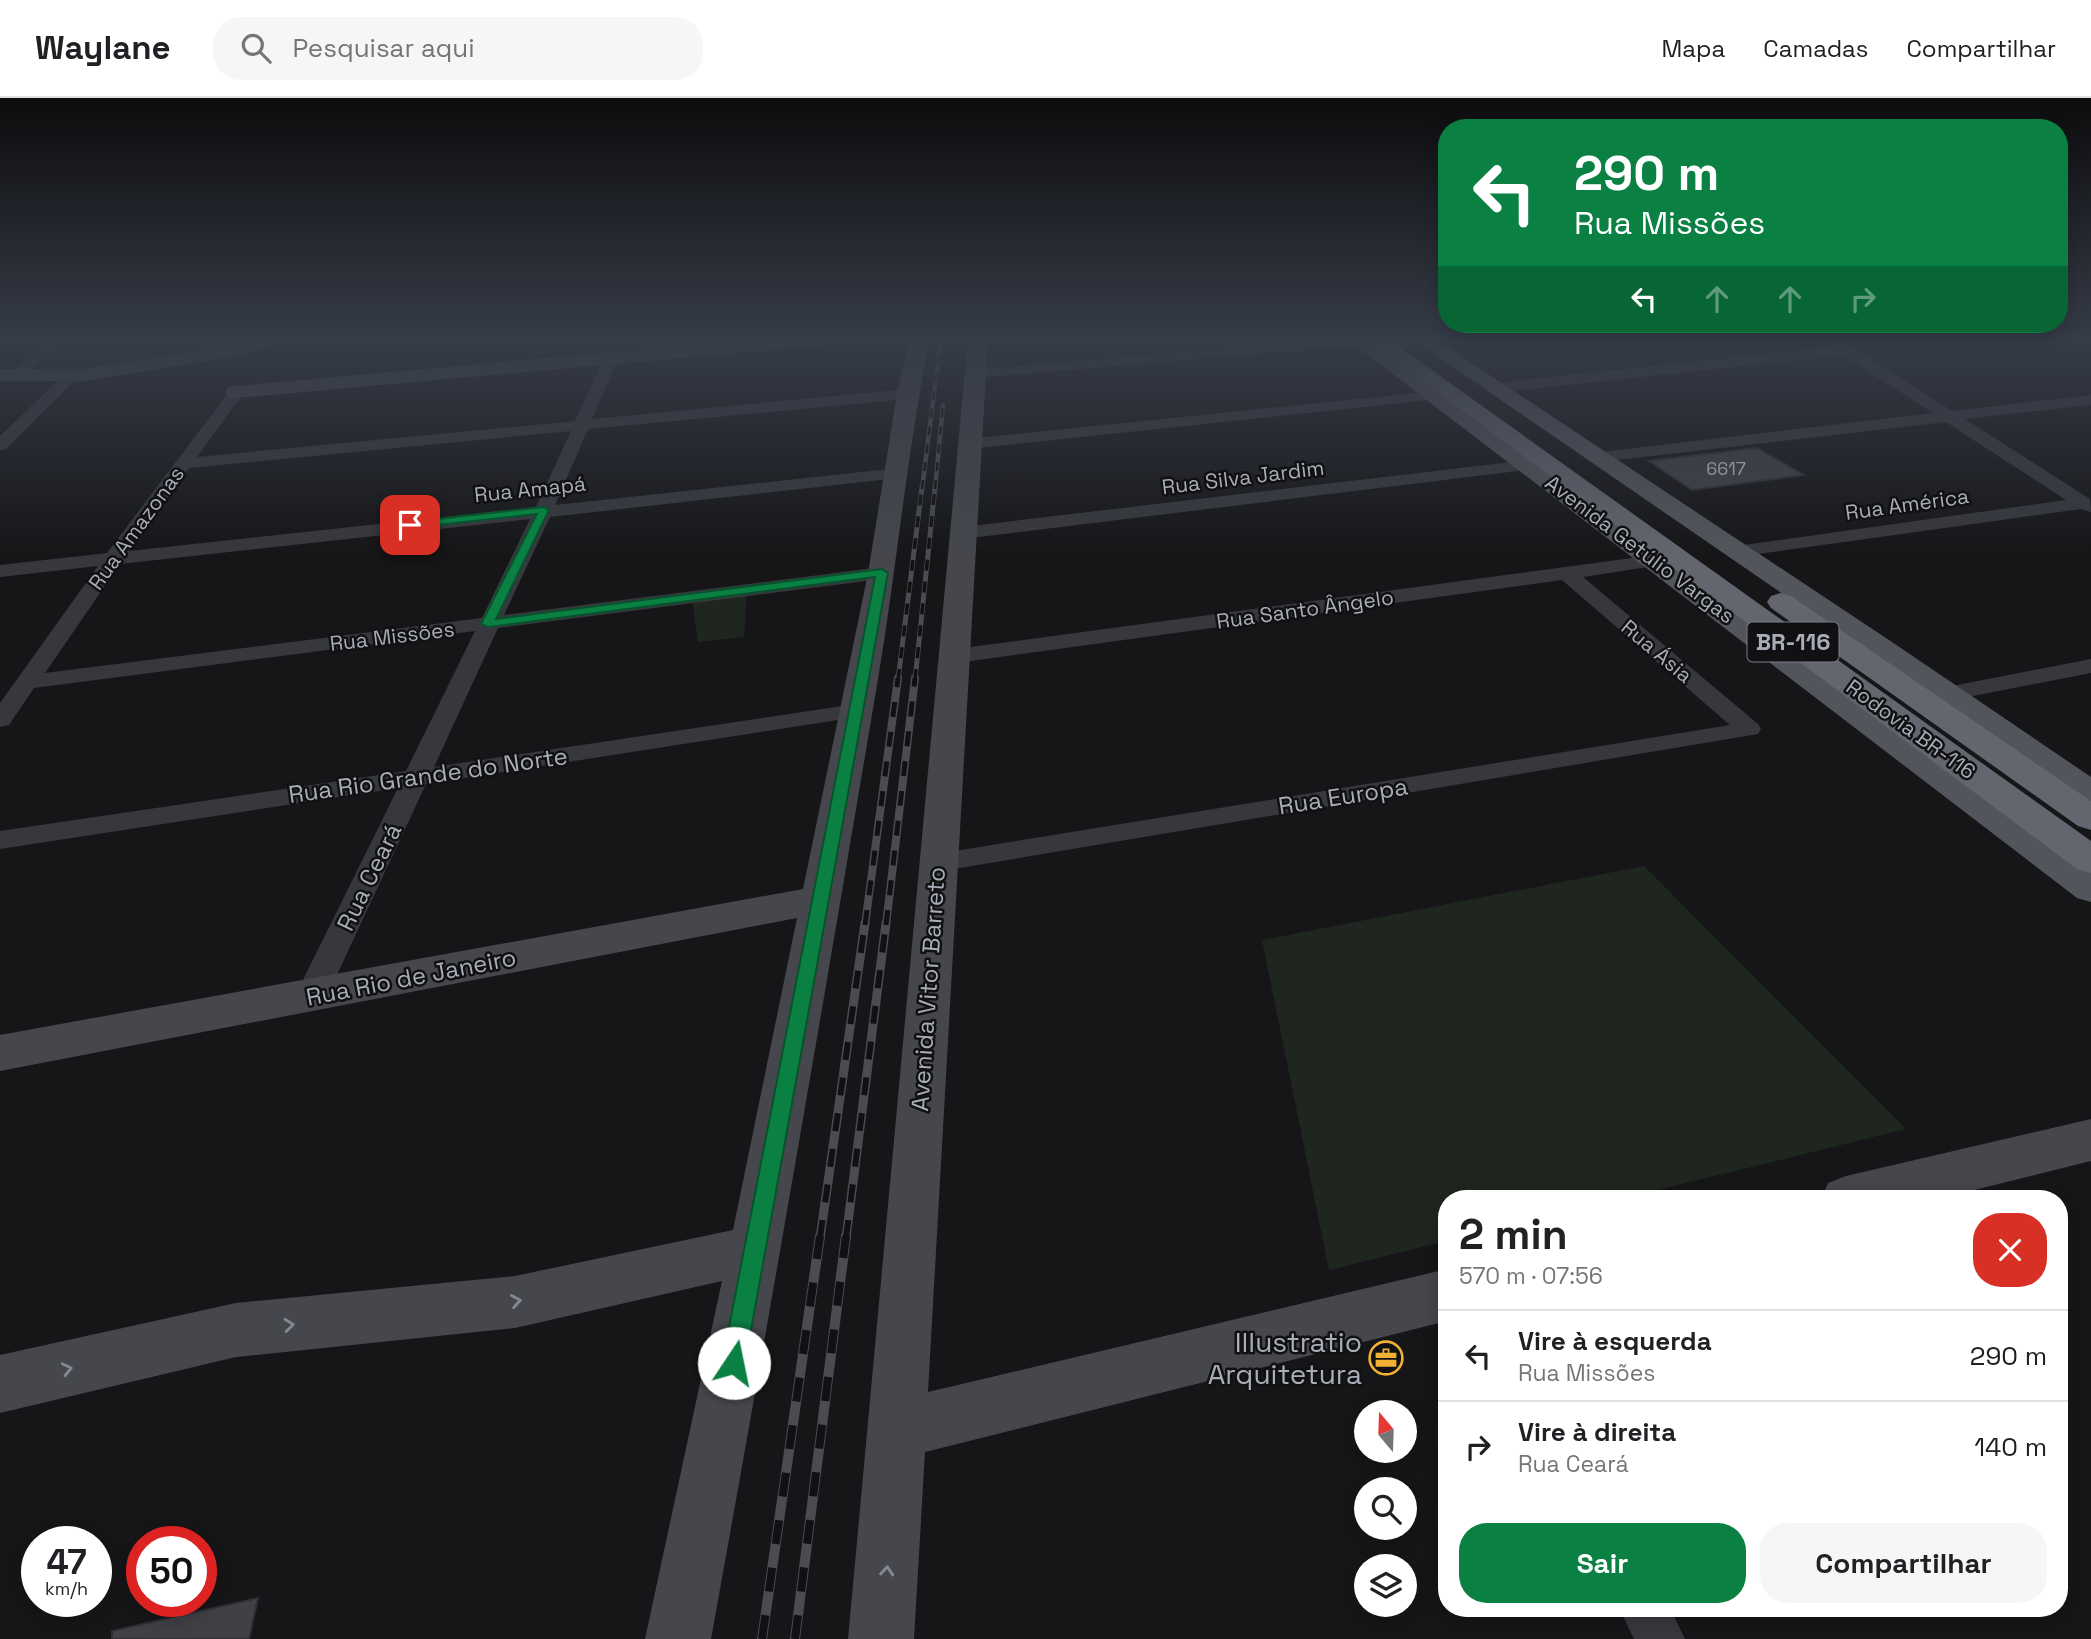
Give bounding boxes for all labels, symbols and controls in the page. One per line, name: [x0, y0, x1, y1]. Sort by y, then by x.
search box: [213, 17, 703, 80]
text: Waylane: [35, 27, 171, 69]
icon: search: [237, 29, 275, 67]
text: Pesquisar aqui: [293, 31, 475, 65]
text: Mapa: [1661, 33, 1725, 64]
text: Camadas: [1763, 33, 1868, 64]
text: Compartilhar: [1906, 33, 2056, 64]
text: 290 m: [1574, 142, 1719, 204]
icon: left: [1459, 147, 1550, 238]
text: Rua Missões: [1574, 203, 1765, 243]
icon: left: [1625, 280, 1663, 318]
icon: ahead: [1698, 280, 1736, 318]
icon: ahead: [1771, 280, 1809, 318]
icon: right: [1844, 280, 1882, 318]
street label: Rua Silva Jardim: [1160, 454, 1326, 500]
house number: 6617: [1706, 457, 1746, 480]
street label: Rua Amazonas: [82, 461, 190, 595]
street label: Avenida Getúlio Vargas: [1540, 469, 1740, 629]
street label: Rua Amapá: [473, 470, 587, 508]
street label: Rua América: [1843, 482, 1971, 526]
pin: [380, 495, 440, 555]
icon: arrive: [391, 506, 429, 544]
street label: Rua Santo Ângelo: [1215, 583, 1395, 635]
street label: Rua Ásia: [1616, 613, 1698, 689]
street label: Rua Missões: [328, 615, 456, 657]
road number: BR-116: [1748, 622, 1839, 662]
street label: Rodovia BR-116: [1841, 673, 1981, 785]
street label: Rua Rio Grande do Norte: [286, 740, 570, 810]
street label: Rua Europa: [1276, 770, 1410, 822]
street label: Rua Ceará: [330, 818, 408, 936]
street label: Avenida Vitor Barreto: [904, 866, 952, 1112]
street label: Rua Rio de Janeiro: [303, 941, 519, 1013]
text: 2 min: [1459, 1208, 1568, 1261]
button: close: [1973, 1213, 2047, 1287]
text: 570 m · 07:56: [1459, 1261, 1603, 1291]
one-way arrow: [510, 1294, 522, 1309]
one-way arrow: [284, 1317, 295, 1332]
place label: Illustratio Arquitetura: [1208, 1324, 1362, 1392]
text: Vire à esquerda: [1518, 1324, 1712, 1358]
position arrow: [697, 1326, 771, 1400]
icon: left: [1459, 1337, 1497, 1375]
office icon: Illustratio Arquitetura: [1367, 1339, 1405, 1377]
text: 290 m: [1970, 1339, 2047, 1373]
text: Rua Missões: [1518, 1358, 1655, 1388]
one-way arrow: [60, 1362, 72, 1377]
north arrow: [1354, 1400, 1418, 1463]
map controls: [1354, 1400, 1417, 1617]
text: Vire à direita: [1518, 1415, 1676, 1449]
icon: right: [1459, 1428, 1497, 1466]
text: 140 m: [1974, 1430, 2047, 1464]
text: Rua Ceará: [1518, 1449, 1629, 1479]
button: search: [1354, 1477, 1417, 1540]
button: Sair: [1459, 1523, 1746, 1603]
button: Compartilhar: [1760, 1523, 2047, 1603]
speed limit sign: 50: [126, 1526, 217, 1617]
text: 47: [46, 1540, 87, 1584]
button: layers: [1354, 1554, 1417, 1617]
one-way arrow: [879, 1565, 894, 1576]
text: km/h: [45, 1577, 88, 1600]

